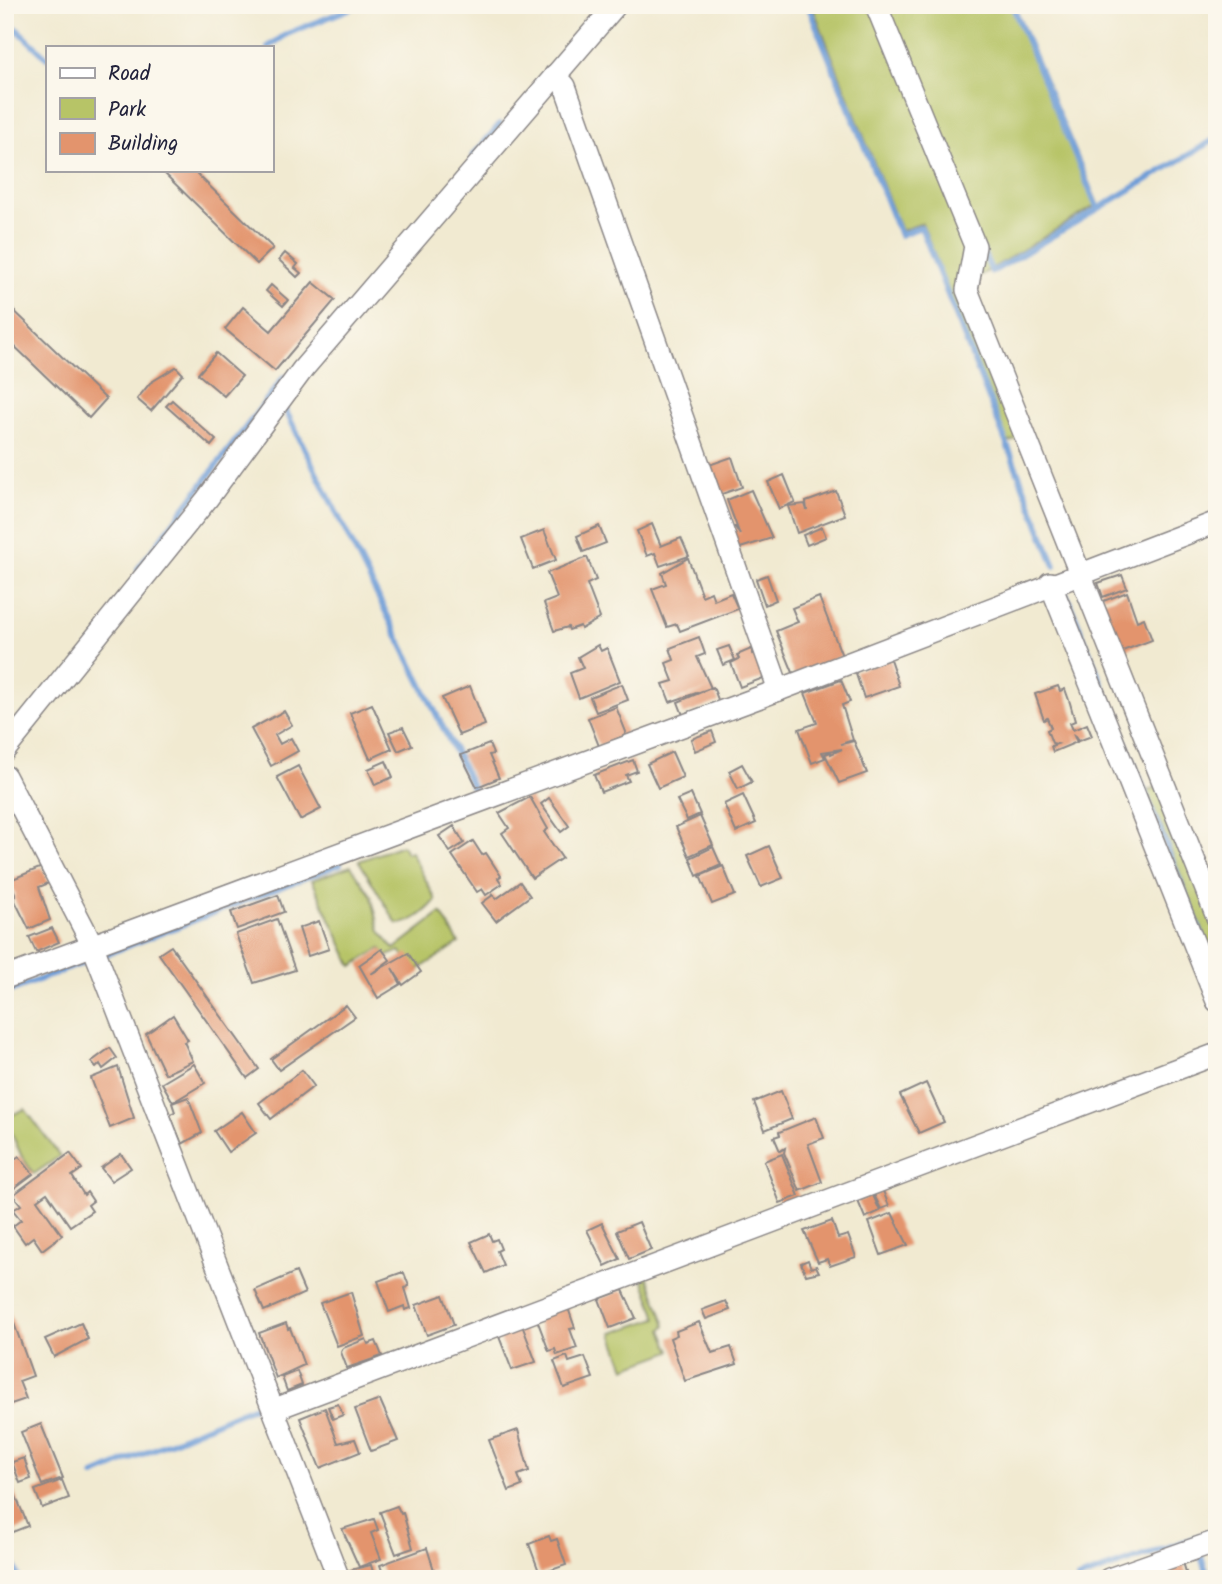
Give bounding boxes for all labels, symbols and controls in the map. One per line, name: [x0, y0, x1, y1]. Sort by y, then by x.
legend: [46, 46, 273, 172]
text: Road: [108, 58, 151, 91]
text: Park: [108, 94, 146, 127]
text: Building: [108, 128, 178, 161]

